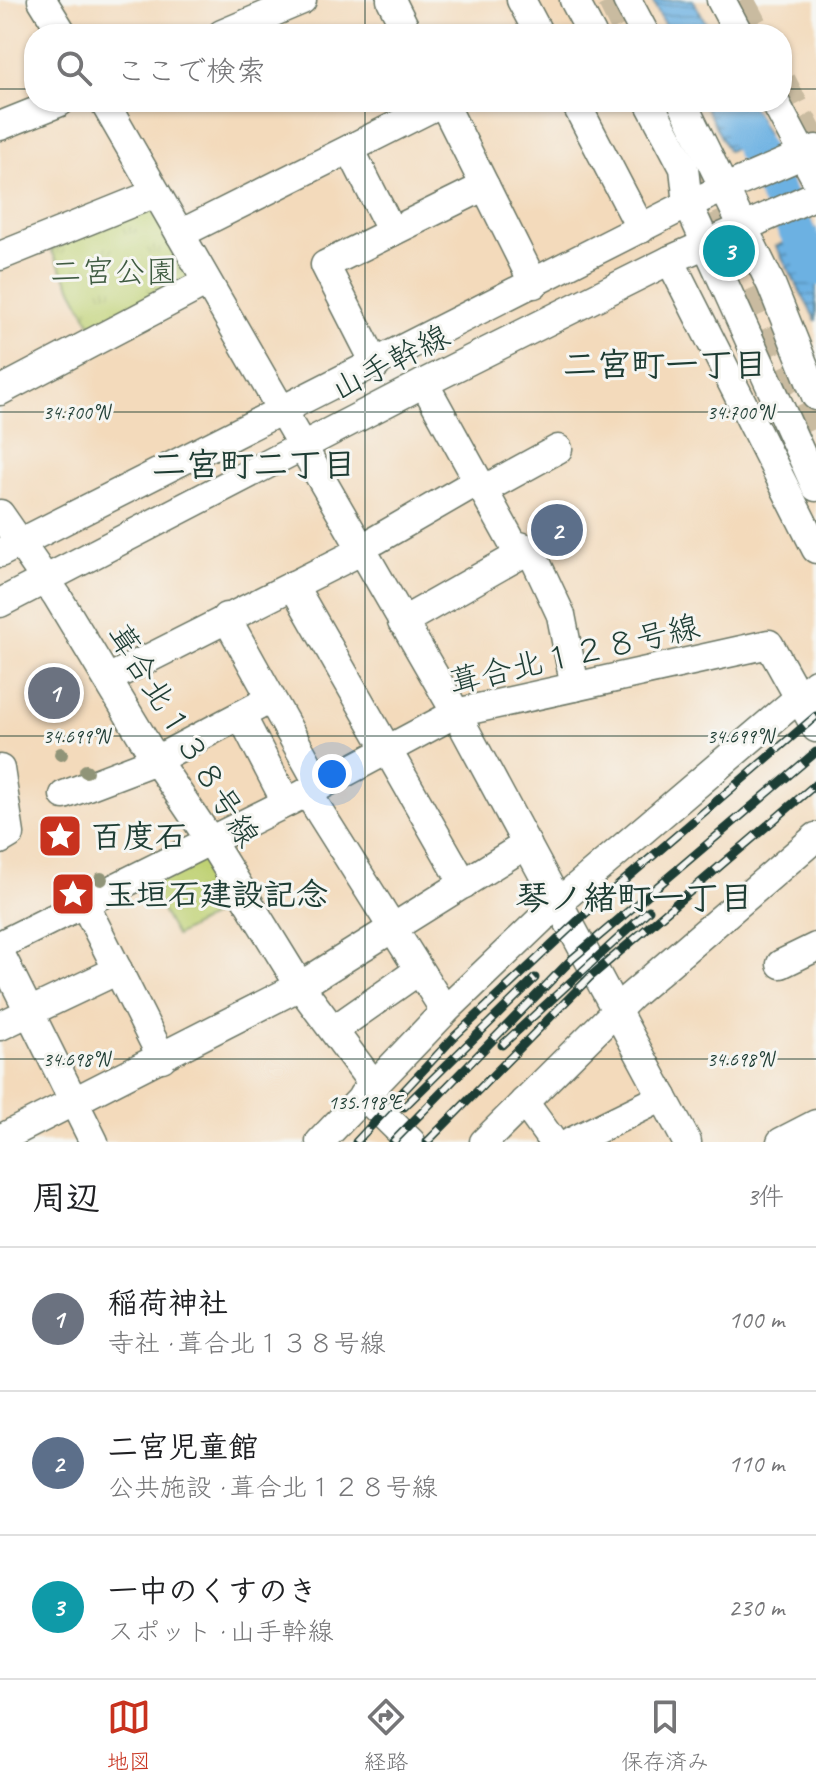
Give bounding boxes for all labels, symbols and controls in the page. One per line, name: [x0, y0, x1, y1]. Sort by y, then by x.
search box: [24, 24, 792, 112]
icon: search: [52, 46, 96, 90]
text: ここで検索: [116, 52, 266, 90]
pin: 3: [703, 221, 755, 281]
park label: 二宮公園: [50, 251, 178, 292]
street label: 山手幹線: [324, 315, 457, 410]
district label: 二宮町一丁目: [563, 343, 767, 386]
text: 34.700°N: [43, 400, 112, 425]
text: 34.700°N: [707, 400, 776, 425]
district label: 二宮町二丁目: [152, 443, 356, 486]
pin: 2: [531, 500, 583, 560]
street label: 葺合北１２８号線: [445, 606, 703, 703]
street label: 葺合北１３８号線: [98, 616, 269, 855]
pin: 1: [28, 663, 80, 723]
text: 34.699°N: [43, 724, 112, 749]
text: 34.699°N: [707, 724, 776, 749]
your location: [312, 754, 352, 794]
place icon: 百度石: [36, 812, 84, 860]
place label: 百度石: [91, 816, 187, 857]
place icon: 玉垣石建設記念: [49, 870, 97, 918]
place label: 玉垣石建設記念: [104, 874, 328, 915]
district label: 琴ノ緒町一丁目: [515, 876, 753, 919]
text: 34.698°N: [43, 1047, 112, 1072]
text: 34.698°N: [707, 1047, 776, 1072]
text: 135.198°E: [328, 1090, 405, 1115]
text: 周辺: [32, 1176, 100, 1219]
text: 3件: [746, 1180, 784, 1213]
text: 稲荷神社: [108, 1284, 228, 1322]
text: 1: [52, 1303, 64, 1336]
text: 100 m: [728, 1303, 784, 1336]
text: 寺社 · 葺合北１３８号線: [108, 1327, 385, 1360]
text: 二宮児童館: [108, 1428, 258, 1466]
text: 2: [52, 1447, 64, 1480]
text: 110 m: [728, 1447, 784, 1480]
text: 公共施設 · 葺合北１２８号線: [108, 1471, 437, 1504]
text: 一中のくすのき: [108, 1572, 318, 1610]
text: 3: [52, 1591, 64, 1624]
text: 230 m: [728, 1591, 784, 1624]
text: スポット · 山手幹線: [108, 1615, 333, 1648]
tab: 地図: [107, 1695, 151, 1776]
tab: 経路: [364, 1695, 408, 1776]
tab: 保存済み: [621, 1695, 709, 1776]

